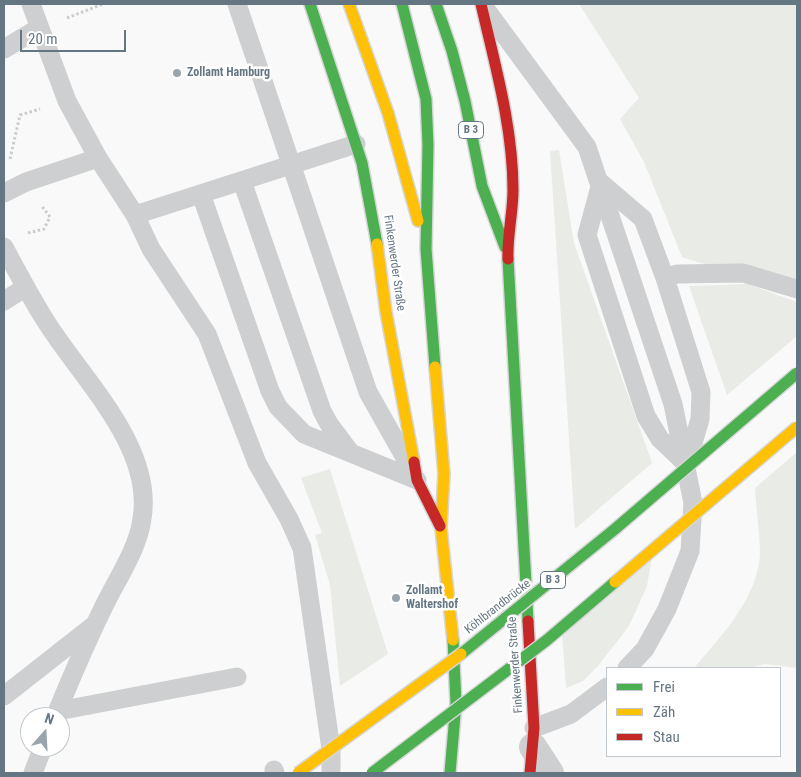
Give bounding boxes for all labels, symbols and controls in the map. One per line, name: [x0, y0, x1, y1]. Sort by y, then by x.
scale bar: [22, 20, 129, 52]
text: 20 m: [28, 30, 58, 48]
place label: Zollamt Hamburg: [187, 66, 270, 80]
marker: Zollamt Hamburg: [171, 67, 183, 79]
road number: B 3: [458, 122, 484, 138]
street label: Finkenwerder Straße: [380, 214, 408, 312]
road number: B 3: [540, 572, 566, 588]
street label: Köhlbrandbrücke: [462, 577, 534, 637]
place label: Zollamt Waltershof: [406, 584, 458, 612]
marker: Zollamt Waltershof: [390, 592, 402, 604]
street label: Finkenwerder Straße: [505, 616, 527, 714]
legend: [606, 667, 781, 757]
text: Frei: [653, 678, 675, 696]
text: Zäh: [653, 703, 675, 721]
north arrow: [20, 707, 70, 757]
text: N: [43, 710, 56, 728]
text: Stau: [653, 728, 680, 746]

